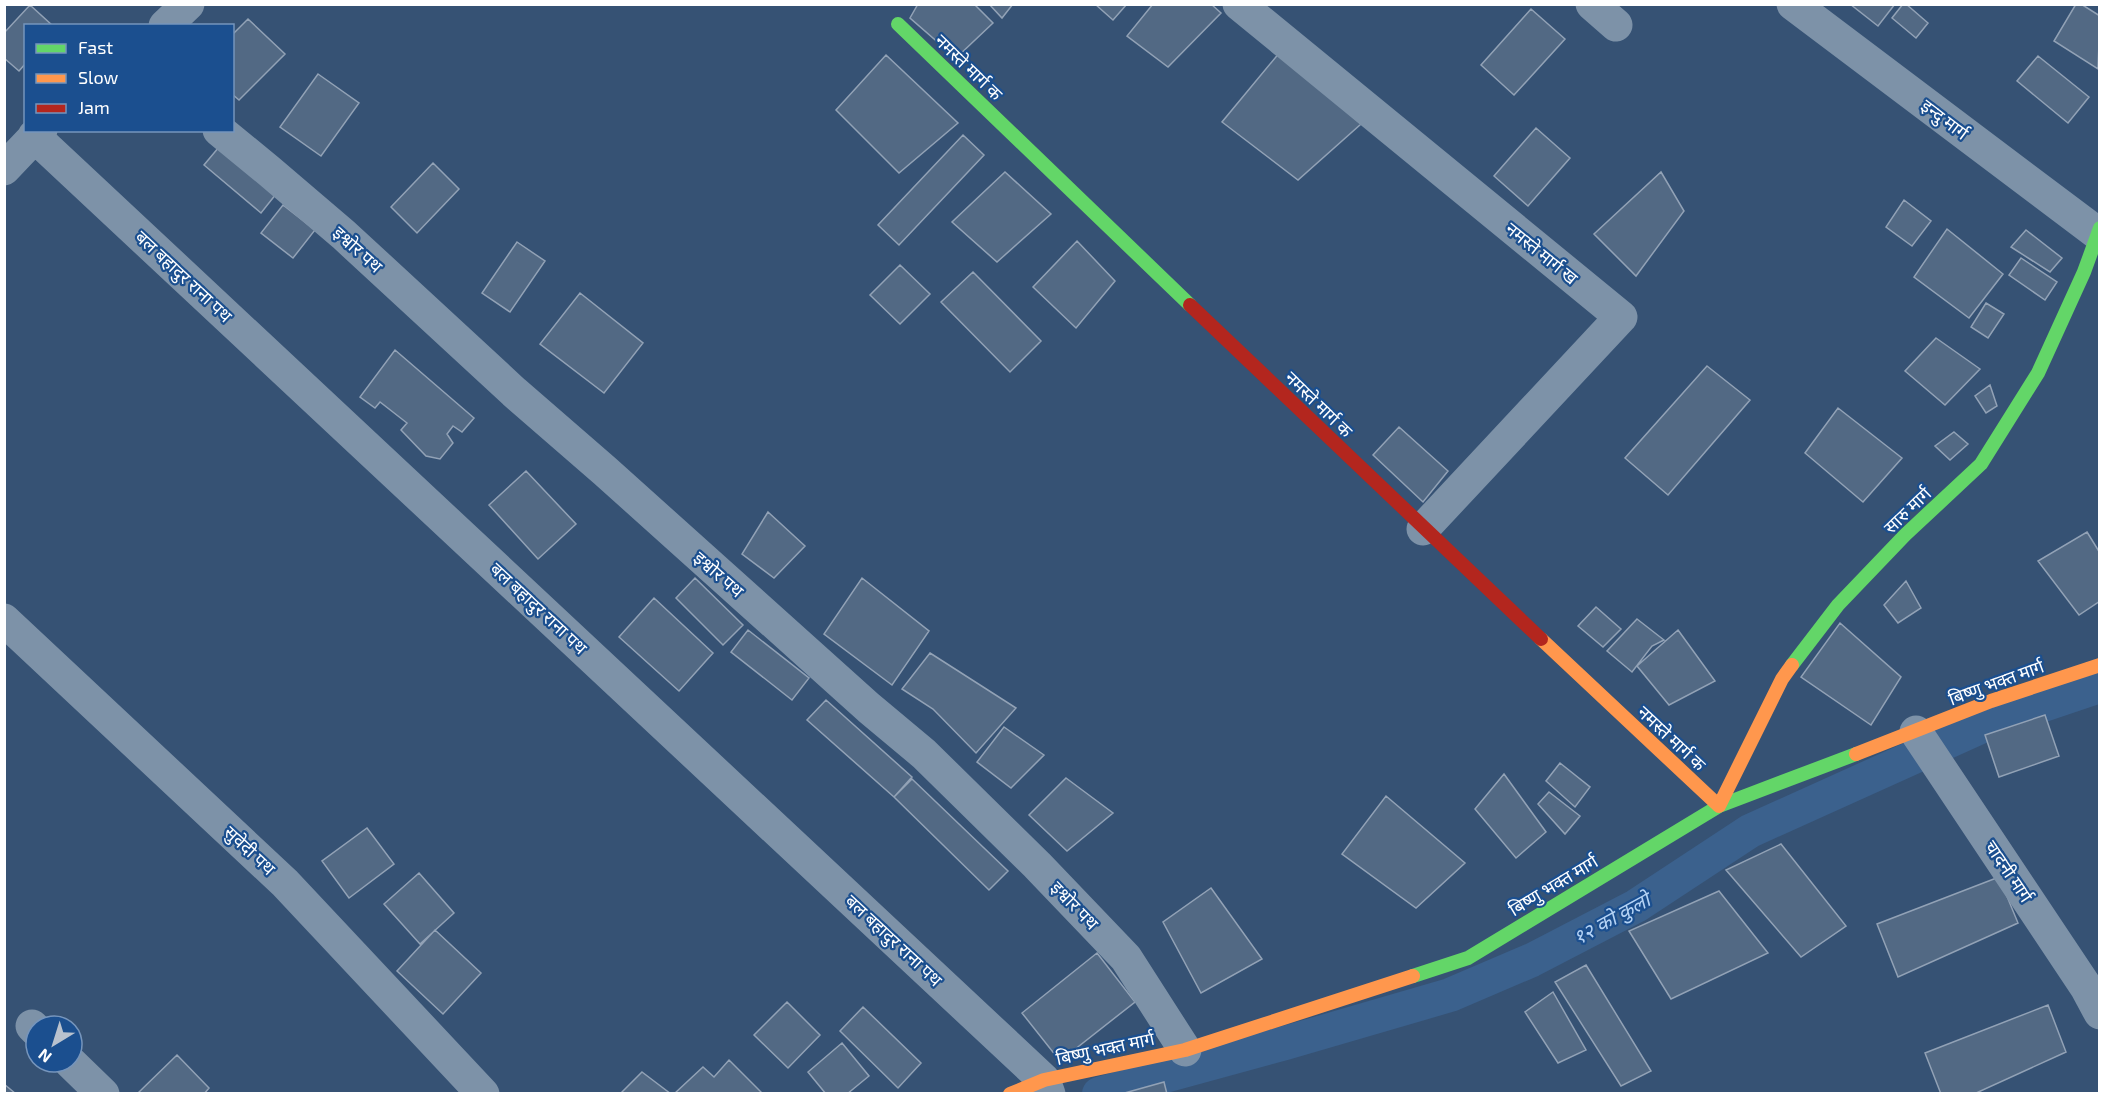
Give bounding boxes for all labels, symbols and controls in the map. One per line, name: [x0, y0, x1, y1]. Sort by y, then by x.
legend: [24, 24, 234, 132]
street label: नमस्ते मार्ग क: [931, 29, 1008, 105]
text: Fast: [78, 36, 113, 58]
text: Slow: [78, 66, 119, 88]
street label: इन्दु मार्ग: [1916, 94, 1974, 146]
text: Jam: [78, 96, 110, 118]
street label: नमस्ते मार्ग ख: [1502, 217, 1583, 289]
street label: इश्वोर पथ: [329, 221, 388, 277]
street label: बल बहादुर राना पथ: [130, 226, 237, 328]
street label: नमस्ते मार्ग क: [1281, 366, 1358, 442]
street label: सारु मार्ग: [1879, 482, 1936, 538]
street label: इश्वोर पथ: [690, 546, 749, 602]
street label: बल बहादुर राना पथ: [485, 558, 592, 660]
street label: बिष्णु भक्त मार्ग: [1945, 654, 2048, 711]
street label: नमस्ते मार्ग क: [1633, 701, 1712, 776]
street label: सुवेदी पथ: [218, 821, 281, 881]
street label: चादनी मार्ग: [1980, 836, 2038, 907]
street label: बिष्णु भक्त मार्ग: [1505, 849, 1603, 922]
street label: इश्वोर पथ: [1047, 876, 1104, 934]
water label: १२ को कुलो: [1568, 885, 1658, 951]
street label: बल बहादुर राना पथ: [840, 890, 947, 992]
north arrow: [24, 1014, 84, 1074]
street label: बिष्णु भक्त मार्ग: [1054, 1027, 1158, 1071]
text: N: [34, 1045, 55, 1067]

